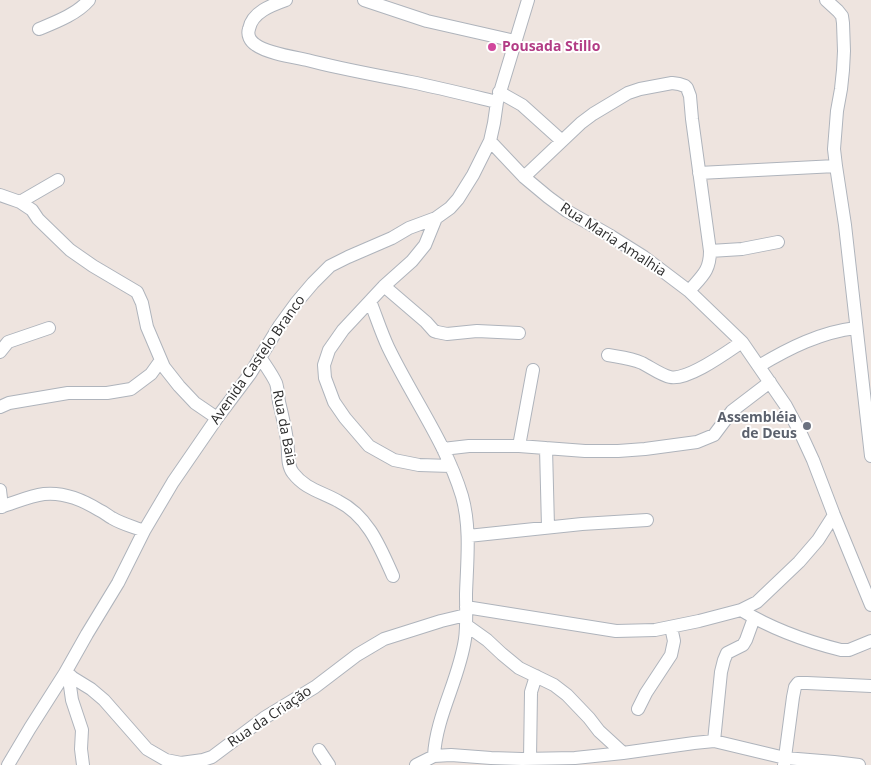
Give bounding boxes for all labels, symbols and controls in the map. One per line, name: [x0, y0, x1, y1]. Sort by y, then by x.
place label: Pousada Stillo: [502, 39, 600, 55]
marker: Pousada Stillo: [486, 41, 498, 53]
street label: Rua Maria Amalhia: [557, 200, 669, 280]
street label: Avenida Castelo Branco: [207, 292, 309, 428]
street label: Rua da Baia: [268, 389, 300, 467]
place label: Assembléia de Deus: [717, 410, 797, 442]
marker: Assembléia de Deus: [801, 420, 813, 432]
street label: Rua da Criação: [225, 683, 315, 751]

